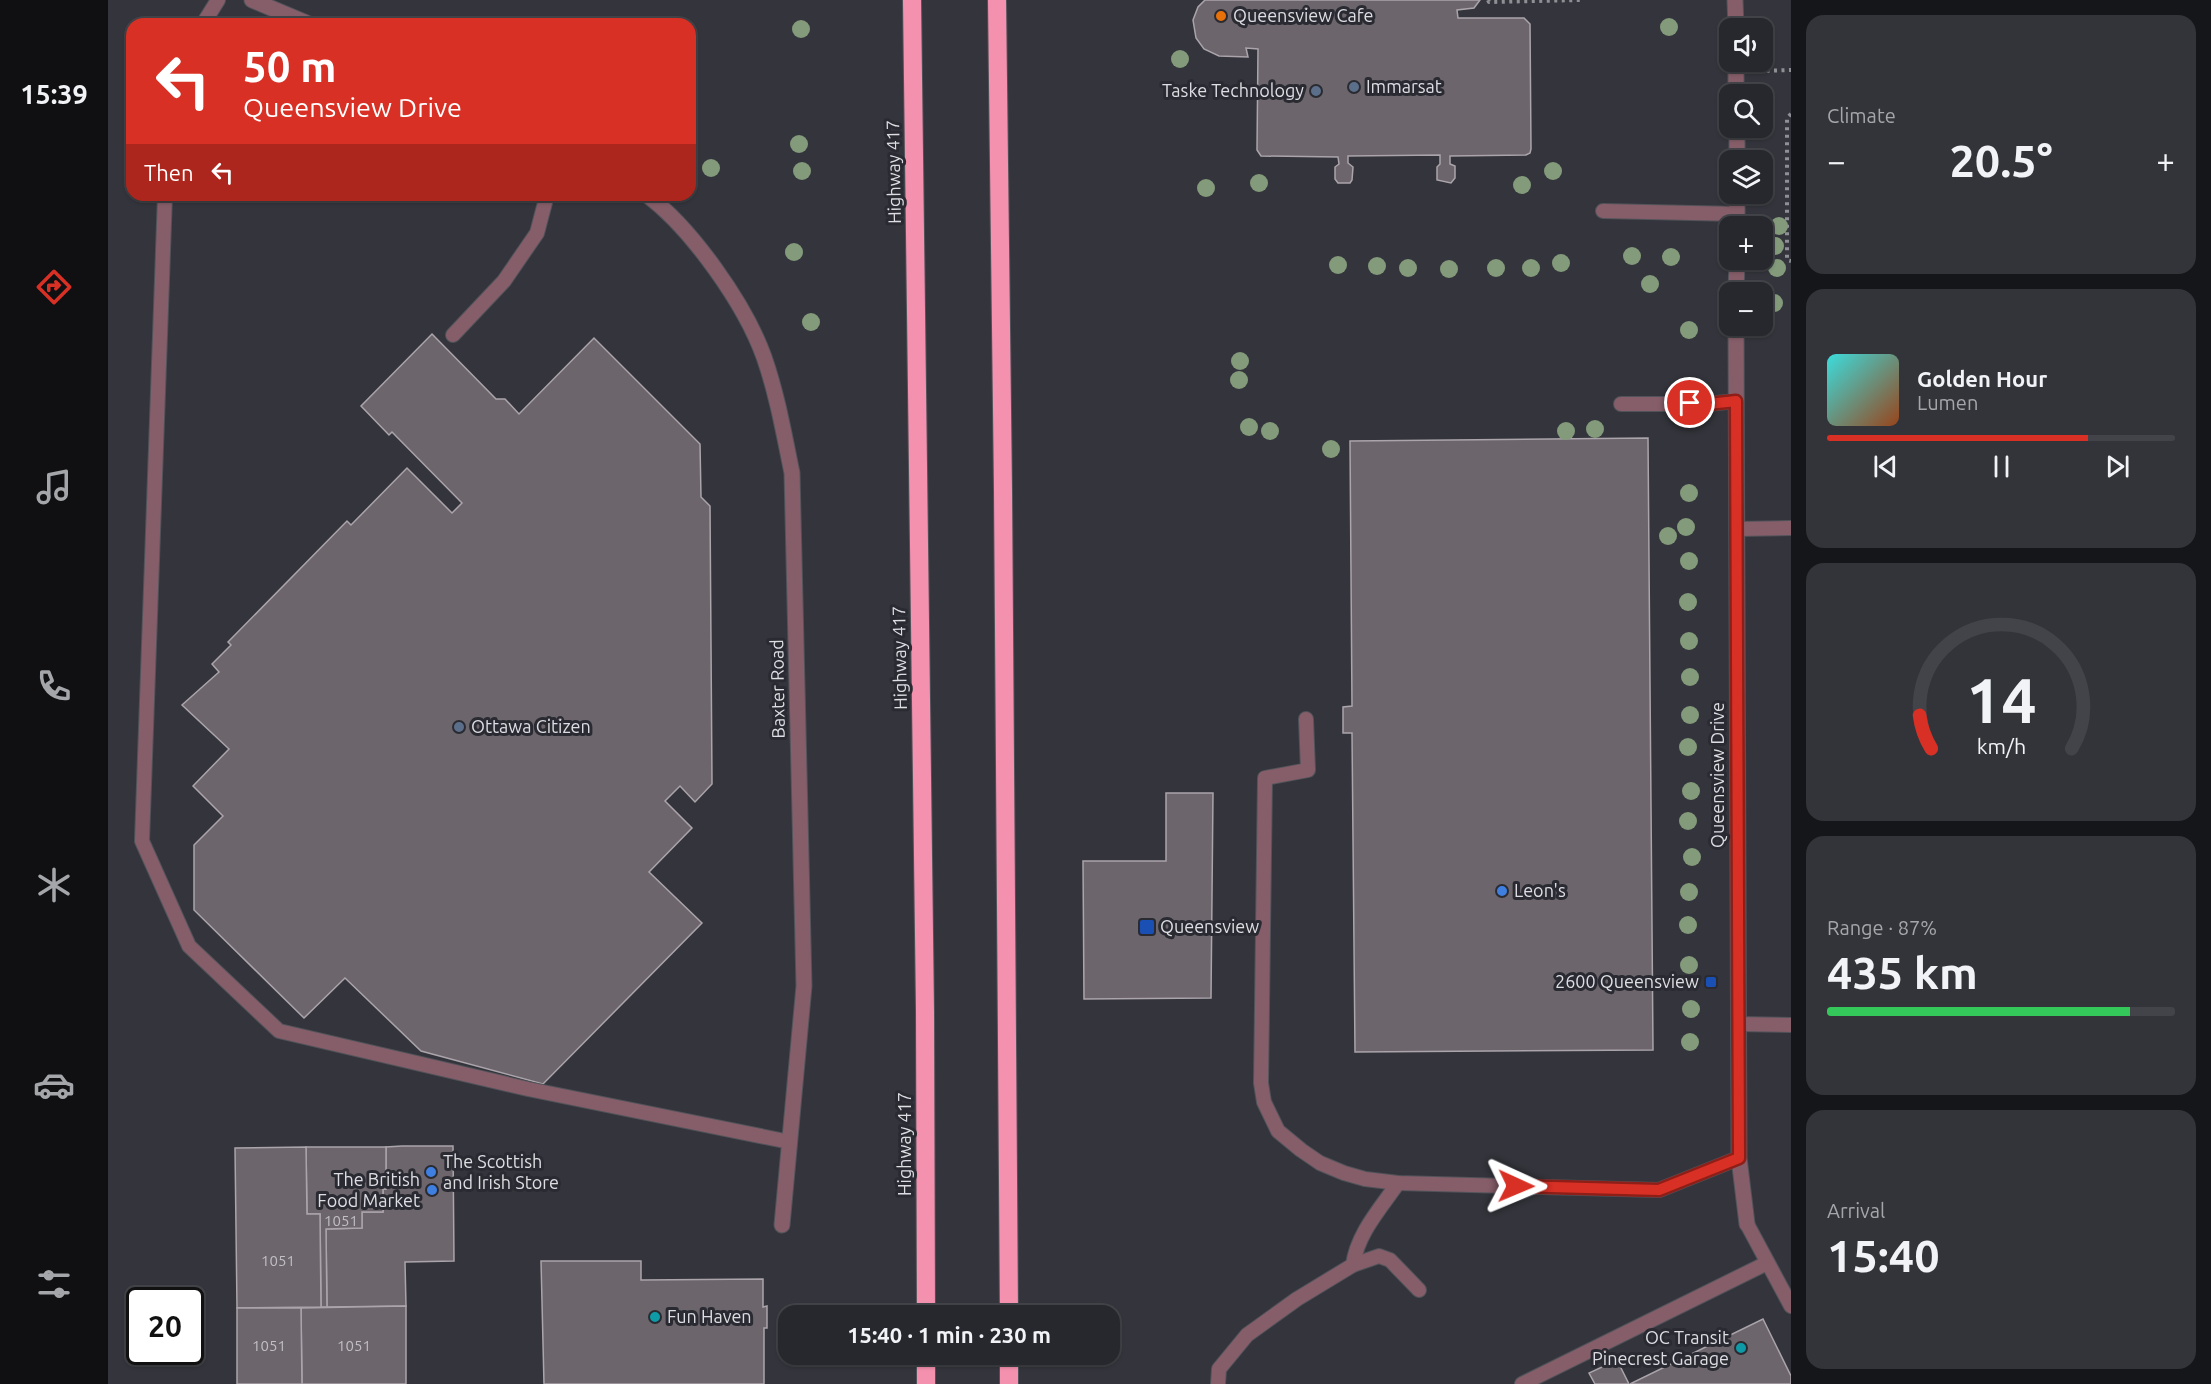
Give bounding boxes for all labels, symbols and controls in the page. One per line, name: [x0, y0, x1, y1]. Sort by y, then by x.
place label: Queensview Cafe: [1233, 5, 1373, 26]
marker: Queensview Cafe: [1214, 9, 1228, 23]
map controls: [1719, 18, 1773, 336]
button: sound: [1719, 18, 1773, 72]
icon: left: [144, 42, 222, 120]
text: 50 m: [243, 43, 337, 90]
place label: Immarsat: [1366, 76, 1442, 96]
text: 15:39: [20, 79, 88, 109]
place label: Taske Technology: [1162, 80, 1304, 100]
marker: Immarsat: [1347, 80, 1361, 94]
marker: Taske Technology: [1309, 84, 1323, 98]
button: search: [1719, 84, 1773, 138]
text: Queensview Drive: [243, 92, 462, 122]
text: Climate: [1827, 104, 1896, 127]
street label: Highway 417: [882, 120, 904, 224]
text: 20.5°: [1949, 135, 2053, 186]
text: −: [1827, 142, 1846, 179]
text: +: [2156, 142, 2175, 179]
button: layers: [1719, 150, 1773, 204]
icon: left: [206, 156, 239, 189]
text: Then: [144, 160, 194, 185]
button: +: [1719, 216, 1773, 270]
icon: directions: [33, 266, 75, 308]
button: −: [1719, 282, 1773, 336]
text: Golden Hour: [1917, 366, 2047, 391]
pin: [1664, 377, 1715, 428]
icon: arrive: [1673, 386, 1706, 419]
text: Lumen: [1917, 391, 1978, 414]
icon: previous: [1869, 450, 1902, 483]
icon: pause: [1985, 450, 2018, 483]
icon: next: [2101, 450, 2134, 483]
icon: music: [33, 466, 75, 508]
street label: Highway 417: [888, 606, 910, 710]
street label: Baxter Road: [766, 639, 788, 739]
icon: phone: [33, 665, 75, 707]
text: 14: [1966, 665, 2036, 735]
street label: Queensview Drive: [1707, 702, 1728, 848]
place label: Ottawa Citizen: [471, 716, 591, 736]
marker: Ottawa Citizen: [452, 720, 466, 734]
text: km/h: [1976, 734, 2026, 758]
icon: climate: [33, 864, 75, 906]
place label: Leon's: [1514, 880, 1566, 900]
marker: Leon's: [1495, 884, 1509, 898]
place label: Queensview: [1160, 916, 1259, 937]
text: Range · 87%: [1827, 916, 1937, 939]
marker: Queensview: [1138, 918, 1156, 936]
text: 435 km: [1827, 947, 1978, 998]
place label: 2600 Queensview: [1555, 971, 1699, 992]
marker: 2600 Queensview: [1704, 975, 1718, 989]
icon: car: [33, 1064, 75, 1106]
street label: Highway 417: [894, 1092, 914, 1196]
place label: The Scottish and Irish Store: [443, 1151, 559, 1192]
position arrow: [1484, 1154, 1548, 1218]
marker: The Scottish and Irish Store: [424, 1165, 438, 1179]
place label: The British Food Market: [317, 1169, 420, 1210]
marker: The British Food Market: [425, 1183, 439, 1197]
text: Arrival: [1827, 1199, 1885, 1222]
house number: 1051: [324, 1212, 358, 1229]
text: 15:40: [1827, 1230, 1940, 1281]
house number: 1051: [261, 1252, 295, 1269]
icon: filters: [33, 1263, 75, 1305]
speed limit sign: 20: [126, 1287, 204, 1365]
place label: Fun Haven: [667, 1306, 752, 1326]
marker: Fun Haven: [648, 1310, 662, 1324]
text: 15:40 · 1 min · 230 m: [847, 1322, 1051, 1347]
place label: OC Transit Pinecrest Garage: [1592, 1327, 1729, 1368]
house number: 1051: [252, 1337, 286, 1354]
house number: 1051: [337, 1337, 371, 1354]
marker: OC Transit Pinecrest Garage: [1734, 1341, 1748, 1355]

